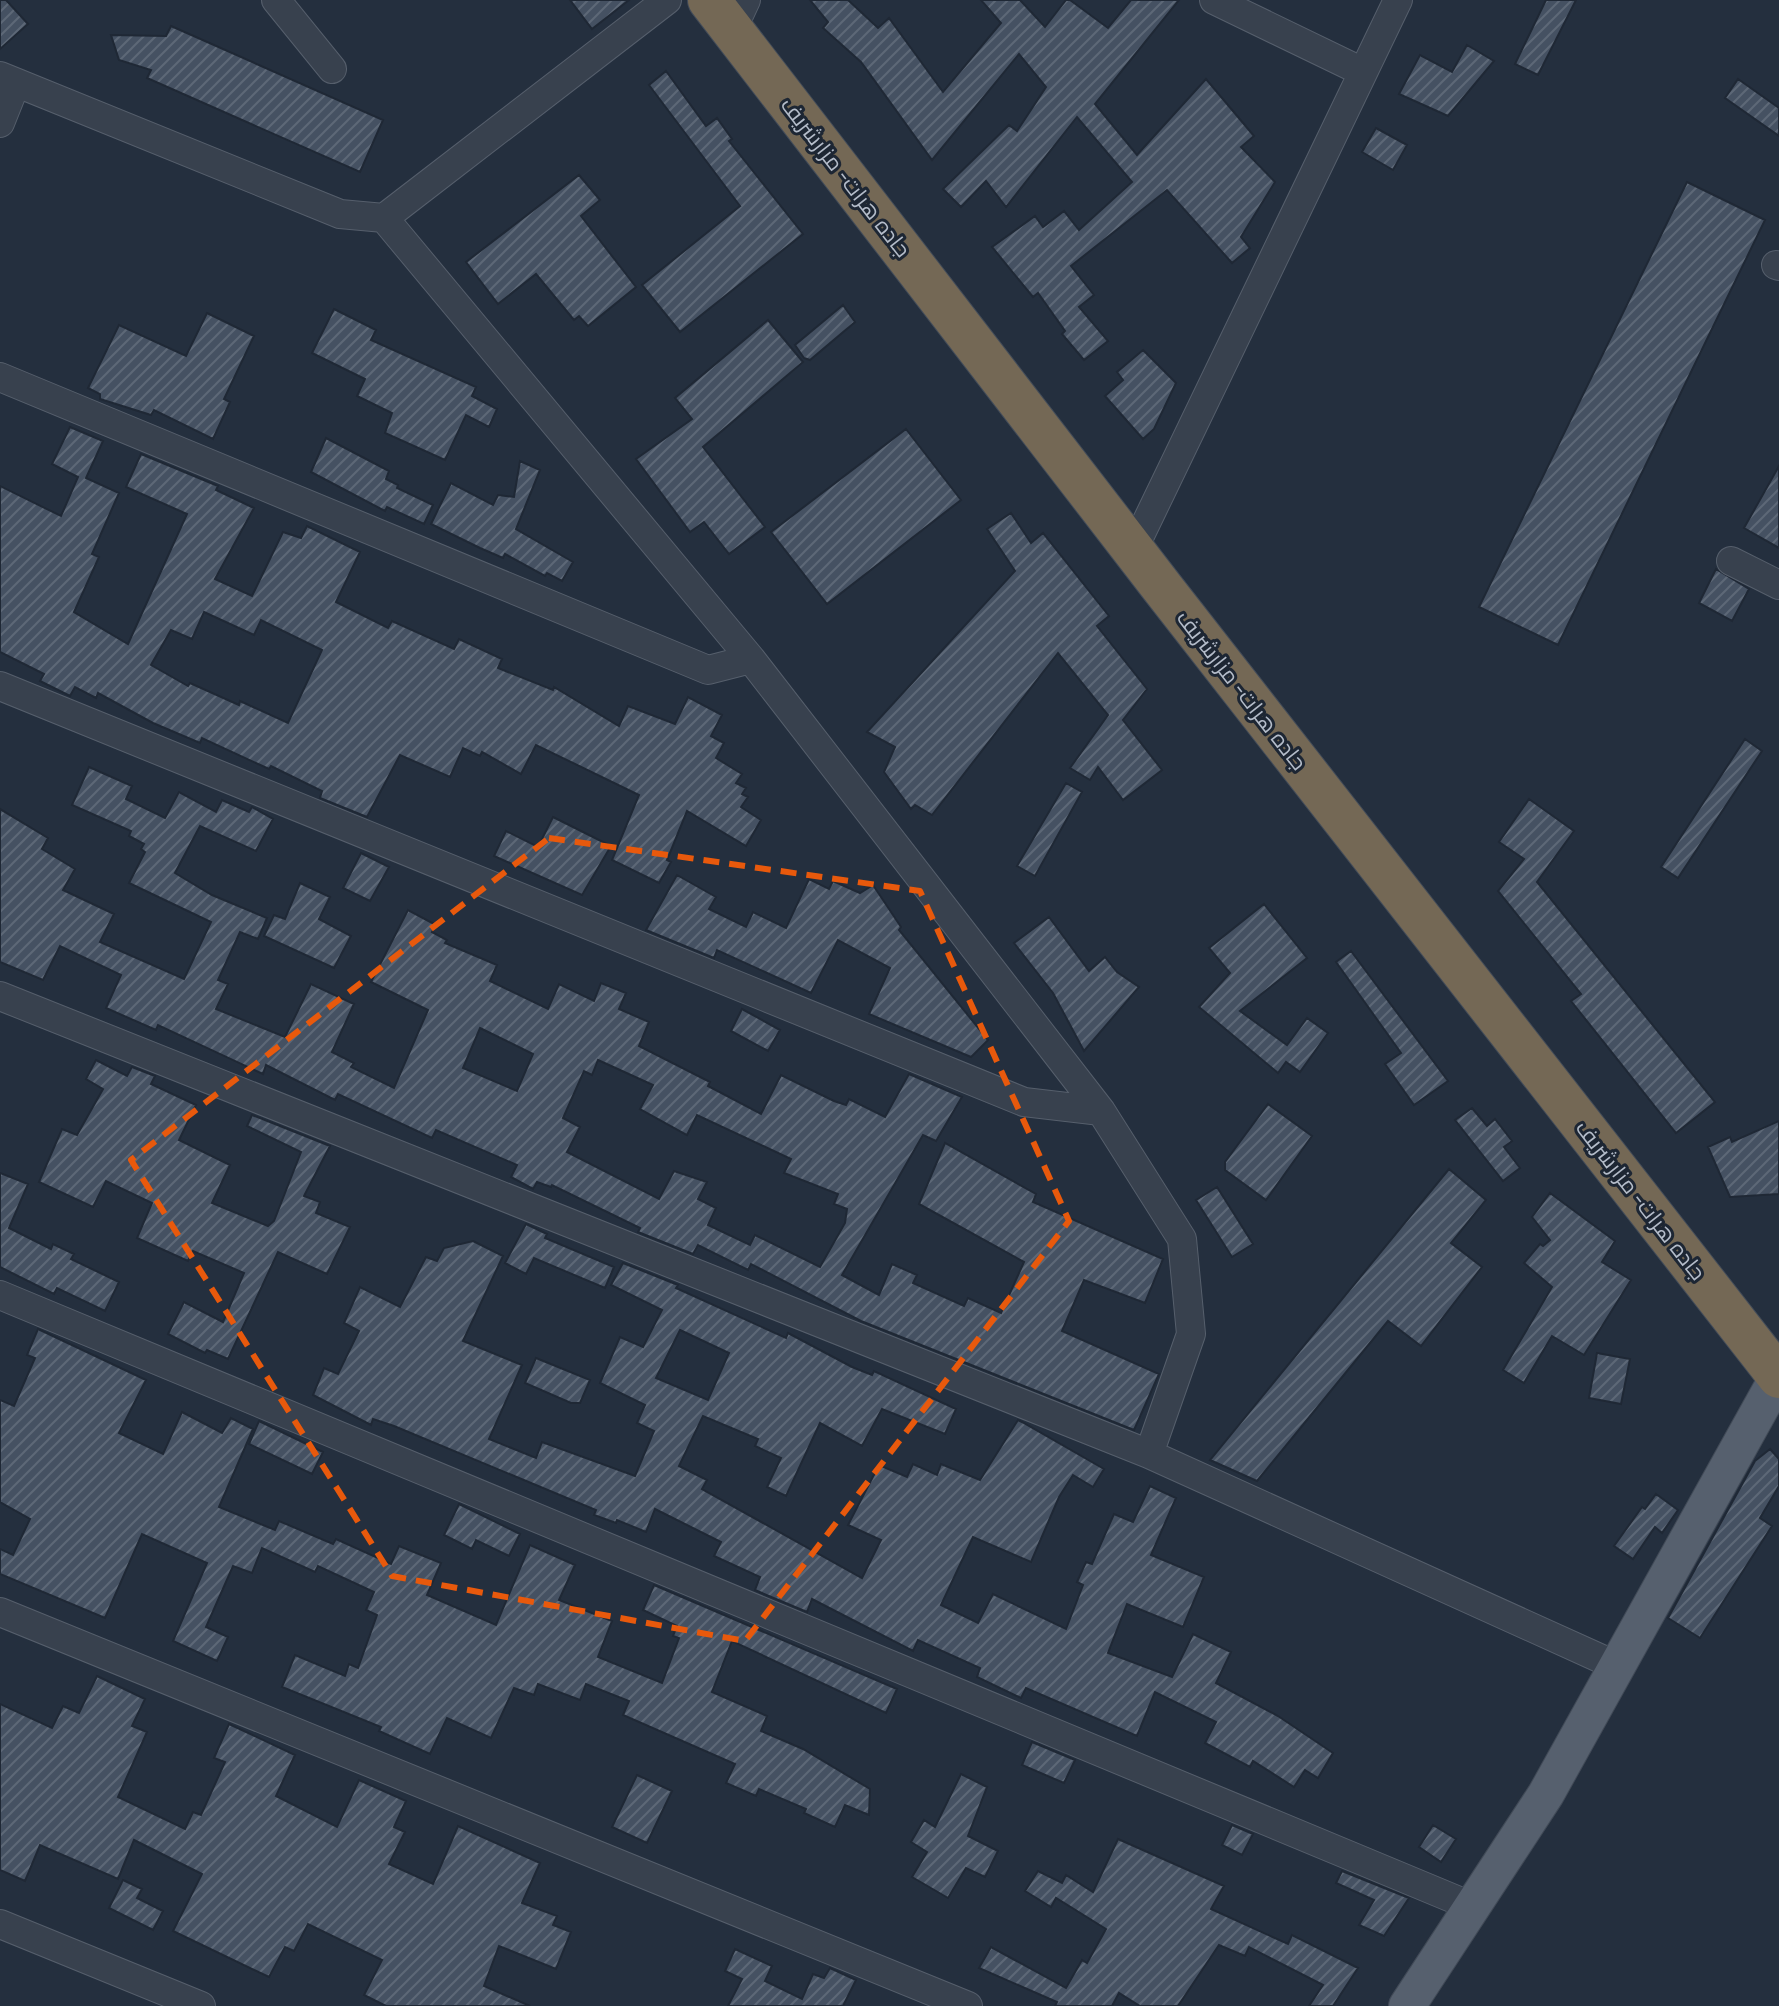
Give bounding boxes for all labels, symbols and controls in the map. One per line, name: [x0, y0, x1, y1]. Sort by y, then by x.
street label: جاده هرات- مزارشریف: [775, 92, 916, 263]
street label: جاده هرات- مزارشریف: [1171, 605, 1312, 776]
street label: جاده هرات- مزارشریف: [1570, 1115, 1711, 1286]

